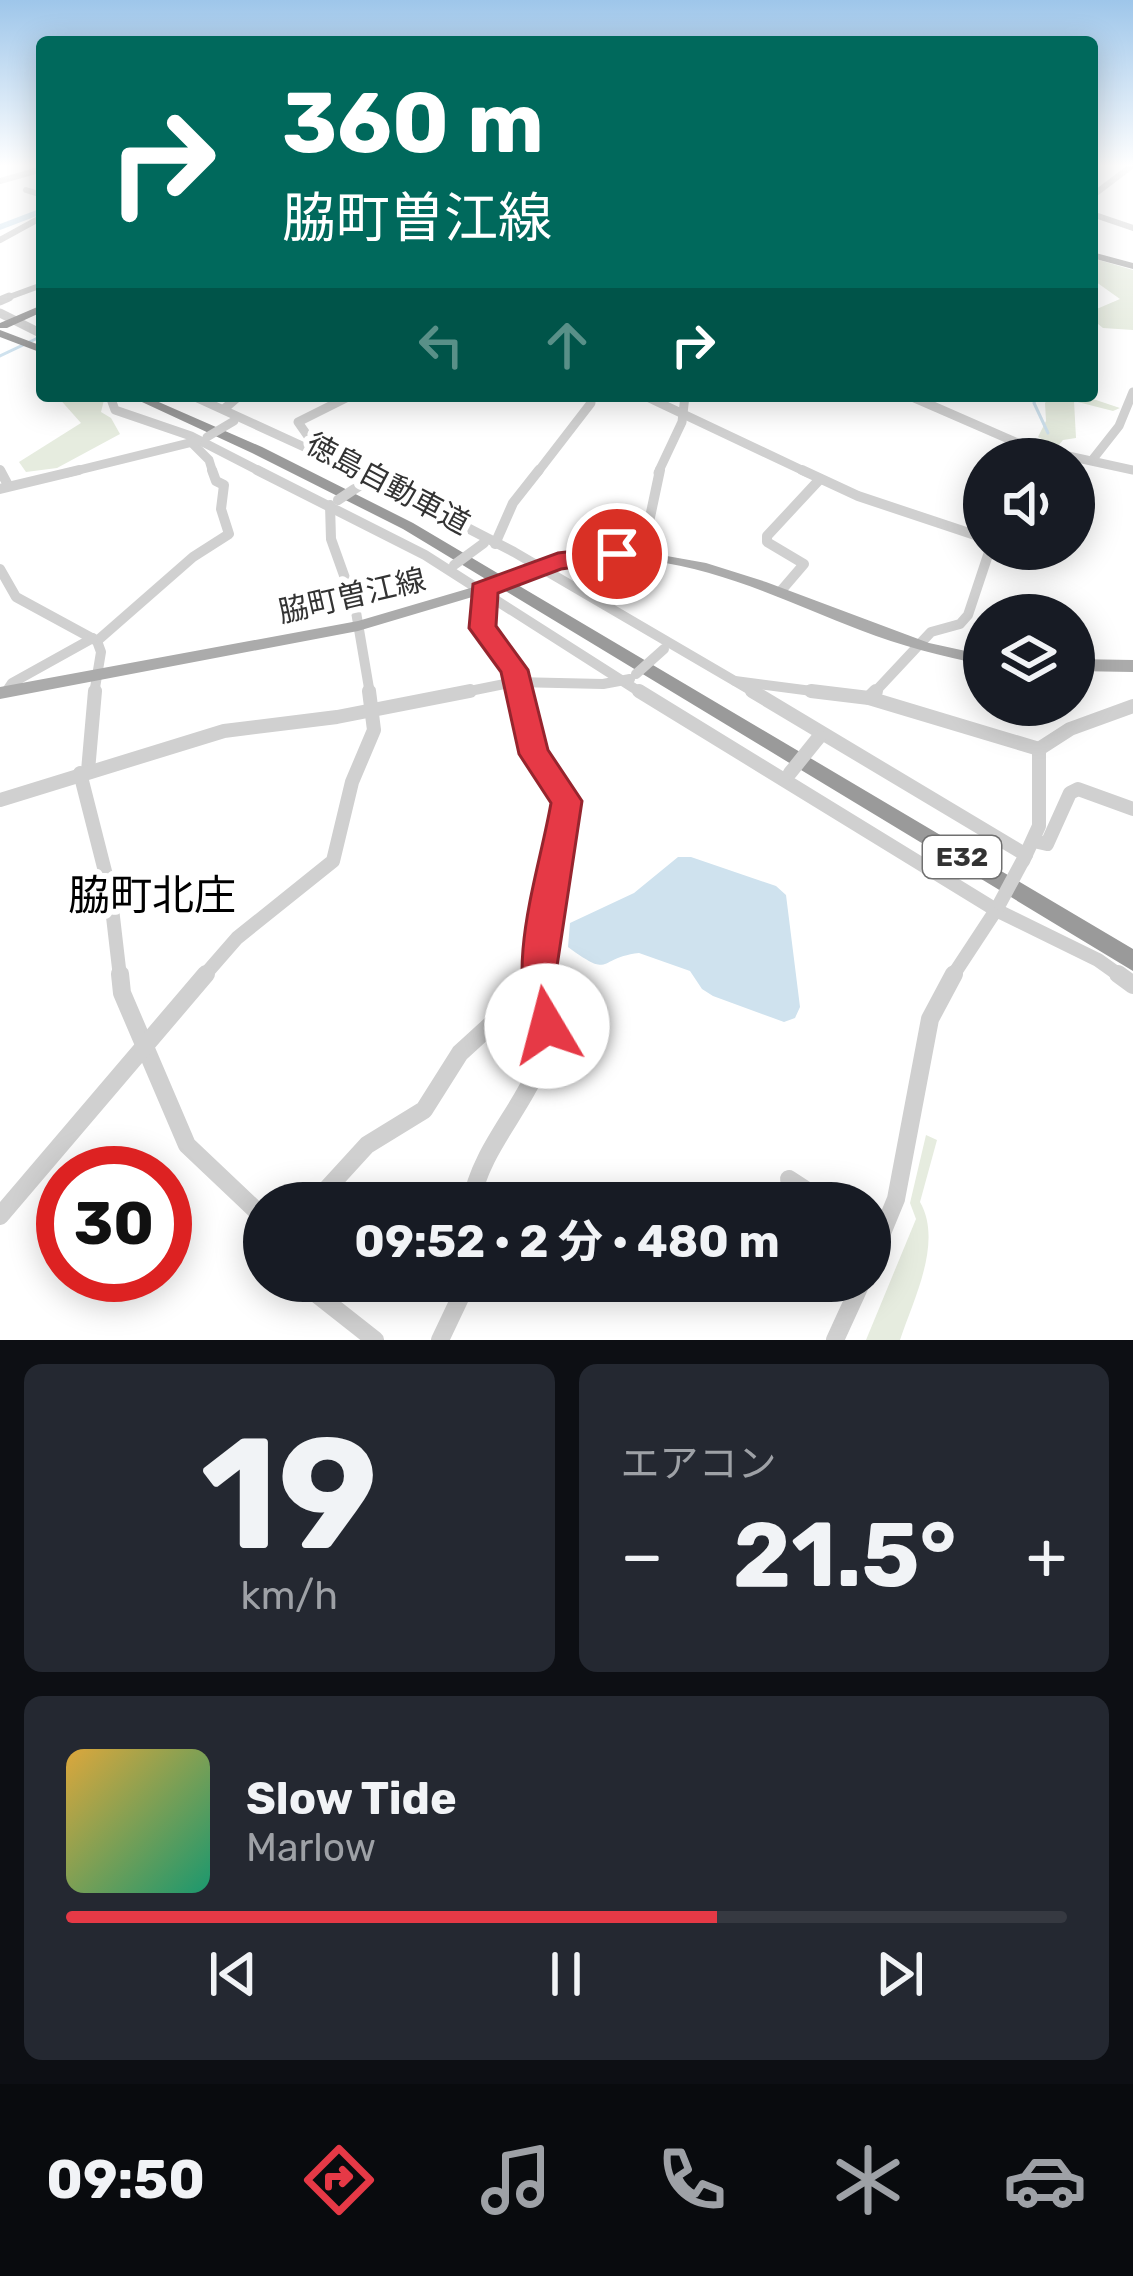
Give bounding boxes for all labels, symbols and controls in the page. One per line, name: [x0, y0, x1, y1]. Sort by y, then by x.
text: 360 m: [282, 73, 544, 173]
icon: right: [84, 84, 240, 240]
text: 脇町曽江線: [282, 187, 552, 251]
icon: left: [408, 312, 474, 378]
icon: ahead: [534, 312, 600, 378]
icon: right: [660, 312, 726, 378]
street label: 徳島自動車道: [300, 426, 476, 542]
map controls: [963, 438, 1095, 726]
button: sound: [963, 438, 1095, 570]
pin: [566, 503, 668, 605]
icon: arrive: [584, 521, 650, 587]
street label: 脇町曽江線: [275, 562, 429, 630]
button: layers: [963, 594, 1095, 726]
road number: E32: [923, 836, 1001, 878]
district label: 脇町北庄: [68, 871, 236, 921]
position arrow: [484, 963, 610, 1089]
speed limit sign: 30: [36, 1146, 192, 1302]
text: 09:52 · 2 分 · 480 m: [354, 1215, 780, 1268]
text: 19: [200, 1402, 378, 1587]
text: エアコン: [621, 1441, 777, 1487]
text: 21.5°: [733, 1502, 957, 1609]
text: −: [621, 1516, 663, 1595]
text: +: [1026, 1516, 1067, 1595]
text: km/h: [241, 1573, 338, 1619]
text: Slow Tide: [246, 1772, 457, 1825]
text: Marlow: [246, 1825, 376, 1871]
icon: previous: [200, 1941, 266, 2007]
icon: pause: [533, 1941, 599, 2007]
icon: next: [867, 1941, 933, 2007]
icon: directions: [297, 2138, 381, 2222]
icon: music: [474, 2138, 558, 2222]
icon: phone: [650, 2138, 734, 2222]
icon: climate: [826, 2138, 910, 2222]
icon: car: [1003, 2138, 1087, 2222]
text: 09:50: [46, 2148, 205, 2212]

